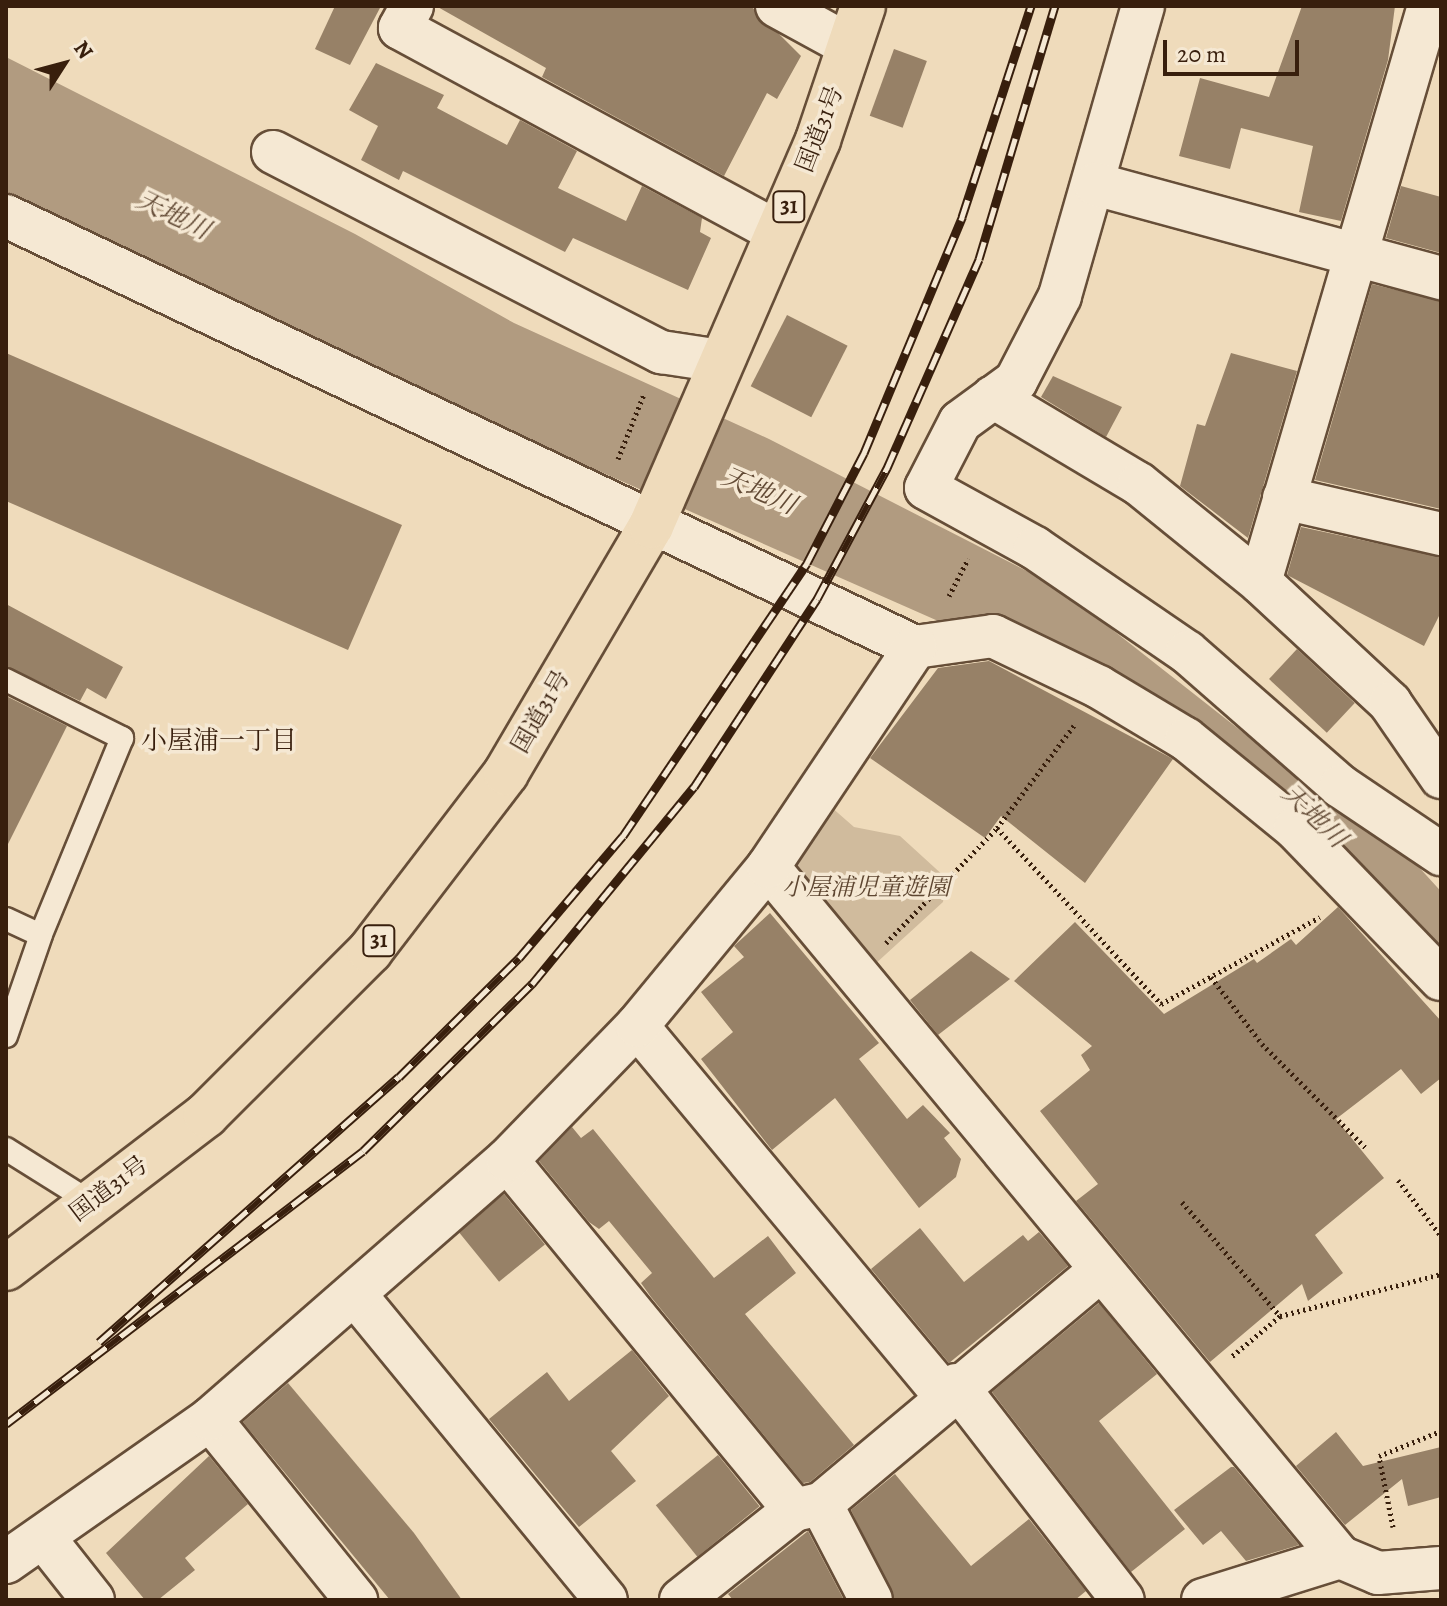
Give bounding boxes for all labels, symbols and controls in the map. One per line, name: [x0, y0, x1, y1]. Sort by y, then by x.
north arrow: [24, 24, 104, 104]
scale bar: [1167, 24, 1303, 74]
text: N: [67, 35, 100, 65]
text: 20 m: [1177, 38, 1226, 70]
street label: 国道31号: [790, 82, 850, 176]
water label: 天地川: [131, 184, 215, 246]
road number: 31: [771, 189, 807, 225]
water label: 天地川: [717, 461, 801, 521]
street label: 国道31号: [506, 666, 576, 758]
district label: 小屋浦一丁目: [141, 725, 297, 757]
water label: 天地川: [1275, 778, 1353, 854]
park label: 小屋浦児童遊園: [782, 874, 950, 902]
road number: 31: [361, 923, 397, 959]
street label: 国道31号: [64, 1150, 154, 1228]

